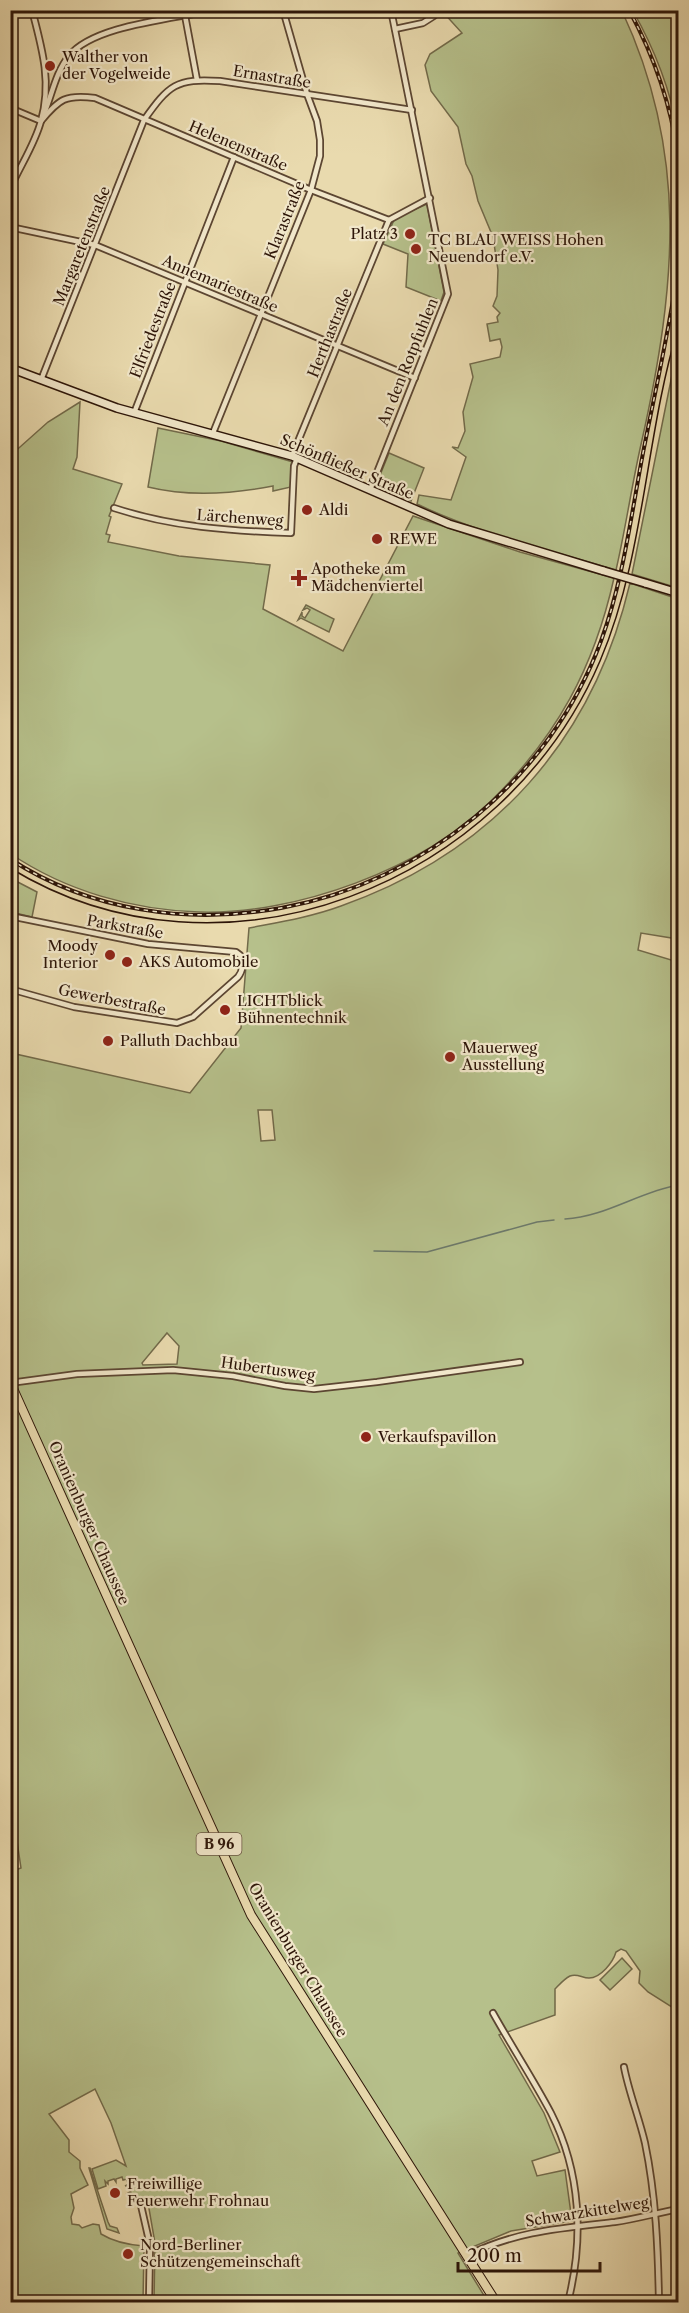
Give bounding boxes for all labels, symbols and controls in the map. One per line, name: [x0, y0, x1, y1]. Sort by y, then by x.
place label: Walther von der Vogelweide: [61, 47, 171, 83]
marker: Walther von der Vogelweide: [43, 59, 57, 73]
street label: Ernastraße: [232, 61, 312, 92]
street label: Helenenstraße: [186, 116, 291, 175]
street label: Klarastraße: [260, 178, 309, 262]
street label: Margaretenstraße: [49, 183, 114, 308]
place label: Platz 3: [350, 224, 398, 243]
marker: Platz 3: [403, 227, 417, 241]
place label: TC BLAU WEISS Hohen Neuendorf e.V.: [428, 230, 604, 266]
marker: TC BLAU WEISS Hohen Neuendorf e.V.: [409, 242, 423, 256]
street label: Annemariestraße: [158, 250, 281, 317]
street label: Elfriedestraße: [125, 279, 180, 381]
street label: Herthastraße: [303, 285, 356, 380]
street label: An den Rotpfuhlen: [373, 295, 442, 429]
street label: Schönfließer Straße: [277, 430, 417, 503]
place label: Aldi: [318, 500, 349, 519]
marker: Aldi: [300, 503, 314, 517]
street label: Lärchenweg: [196, 505, 284, 530]
place label: REWE: [389, 529, 437, 548]
marker: REWE: [370, 532, 384, 546]
place label: Apotheke am Mädchenviertel: [310, 559, 424, 595]
marker: Apotheke am Mädchenviertel: [292, 571, 306, 585]
street label: Parkstraße: [85, 910, 165, 943]
place label: Moody Interior: [43, 936, 99, 972]
marker: Moody Interior: [103, 948, 117, 962]
place label: AKS Automobile: [138, 952, 258, 971]
marker: AKS Automobile: [120, 955, 134, 969]
street label: Gewerbestraße: [57, 980, 167, 1019]
place label: LICHTblick Bühnentechnik: [237, 991, 348, 1027]
marker: LICHTblick Bühnentechnik: [218, 1003, 232, 1017]
place label: Palluth Dachbau: [120, 1031, 238, 1050]
marker: Palluth Dachbau: [101, 1034, 115, 1048]
place label: Mauerweg Ausstellung: [461, 1038, 544, 1074]
marker: Mauerweg Ausstellung: [443, 1050, 457, 1064]
street label: Hubertusweg: [220, 1352, 316, 1385]
place label: Verkaufspavillon: [377, 1427, 497, 1446]
marker: Verkaufspavillon: [359, 1430, 373, 1444]
street label: Oranienburger Chaussee: [45, 1438, 134, 1608]
road number: B 96: [196, 1833, 242, 1855]
street label: Oranienburger Chaussee: [245, 1879, 352, 2041]
place label: Freiwillige Feuerwehr Frohnau: [127, 2174, 269, 2210]
marker: Freiwillige Feuerwehr Frohnau: [108, 2186, 122, 2200]
street label: Schwarzkittelweg: [524, 2192, 650, 2231]
place label: Nord-Berliner Schützengemeinschaft: [140, 2235, 301, 2271]
scale bar: [458, 2235, 600, 2273]
text: 200 m: [467, 2245, 522, 2267]
marker: Nord-Berliner Schützengemeinschaft: [121, 2247, 135, 2261]

